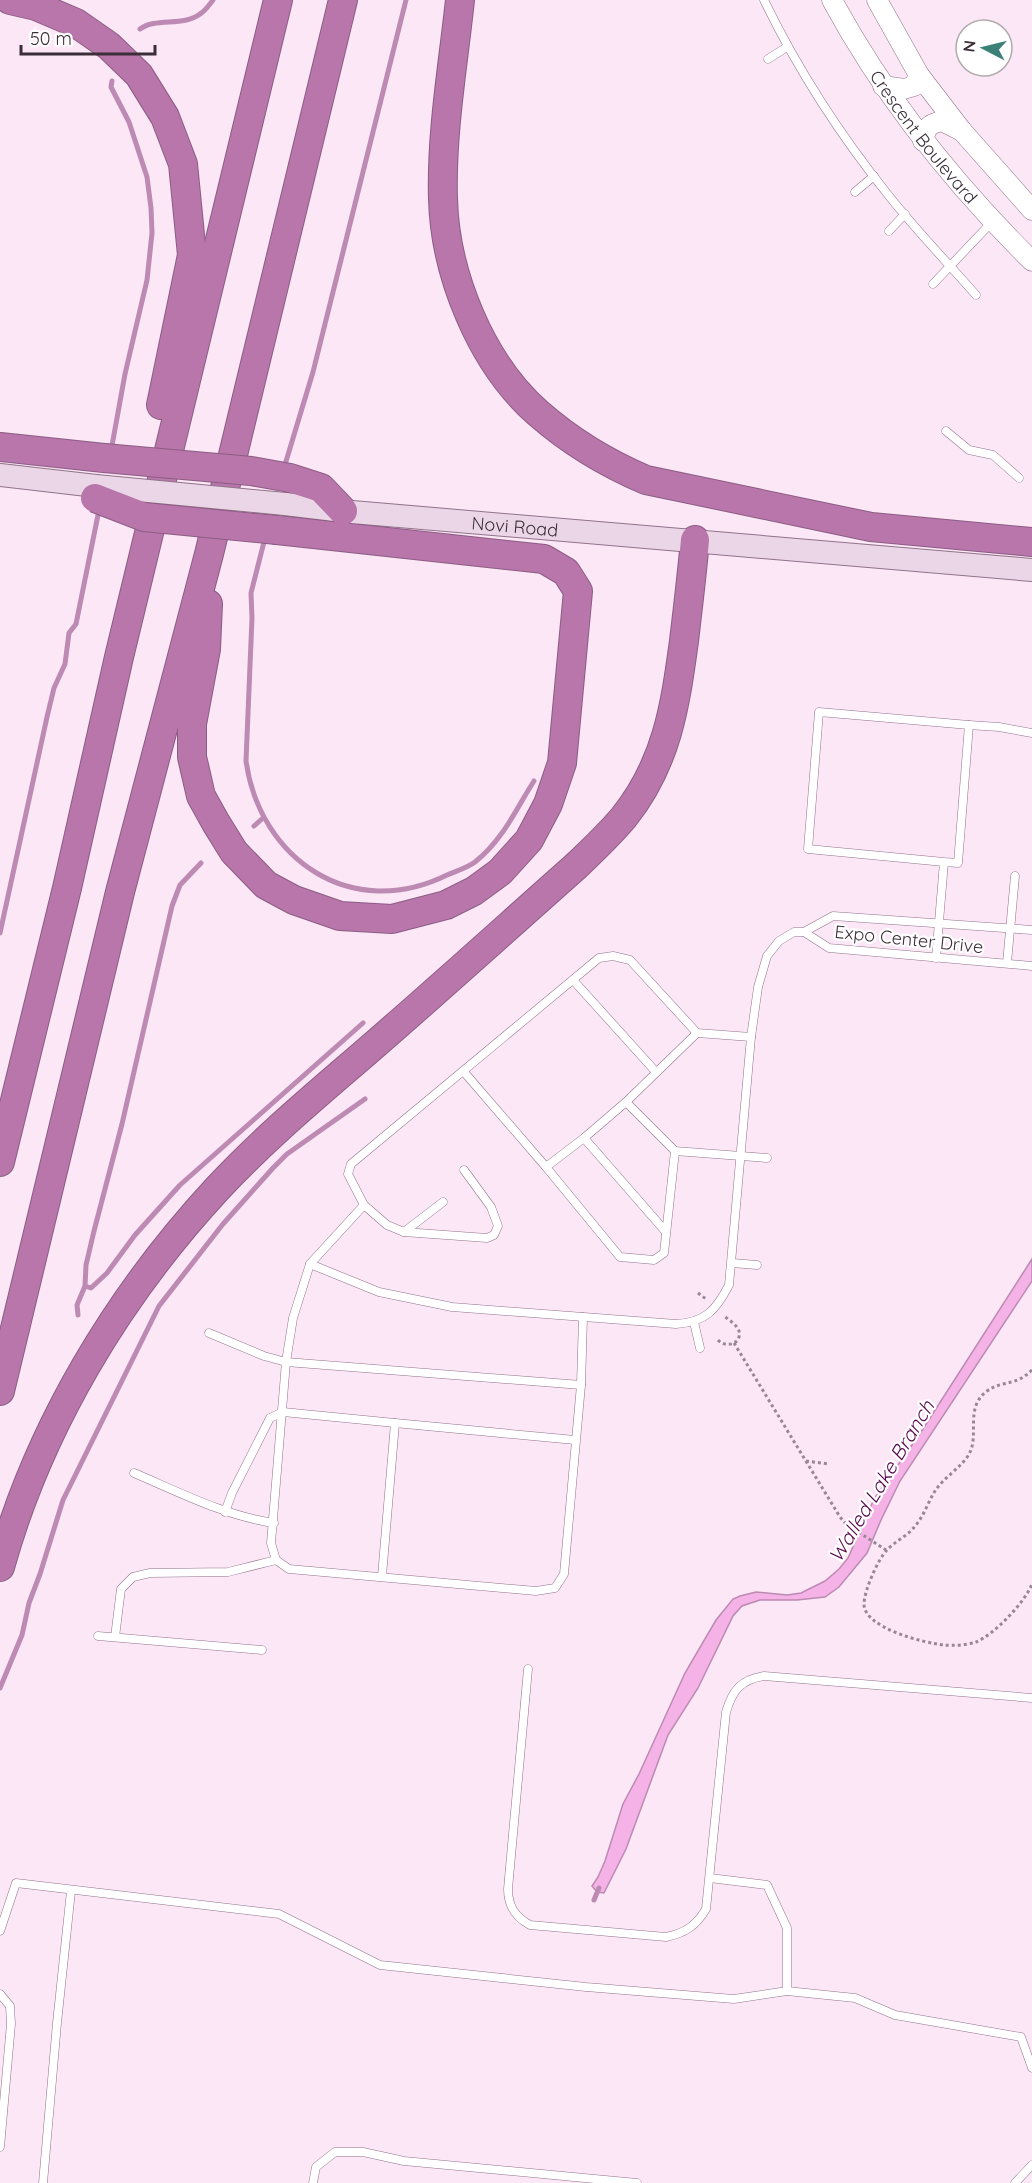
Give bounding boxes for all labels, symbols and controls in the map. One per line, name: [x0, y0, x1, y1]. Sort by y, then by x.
scale bar: [21, 18, 154, 56]
north arrow: [954, 18, 1014, 78]
text: 50 m: [30, 27, 72, 50]
text: N: [958, 39, 980, 53]
street label: Crescent Boulevard: [865, 65, 983, 208]
street label: Novi Road: [471, 511, 559, 541]
street label: Expo Center Drive: [834, 920, 984, 958]
water label: Walled Lake Branch: [823, 1395, 940, 1567]

